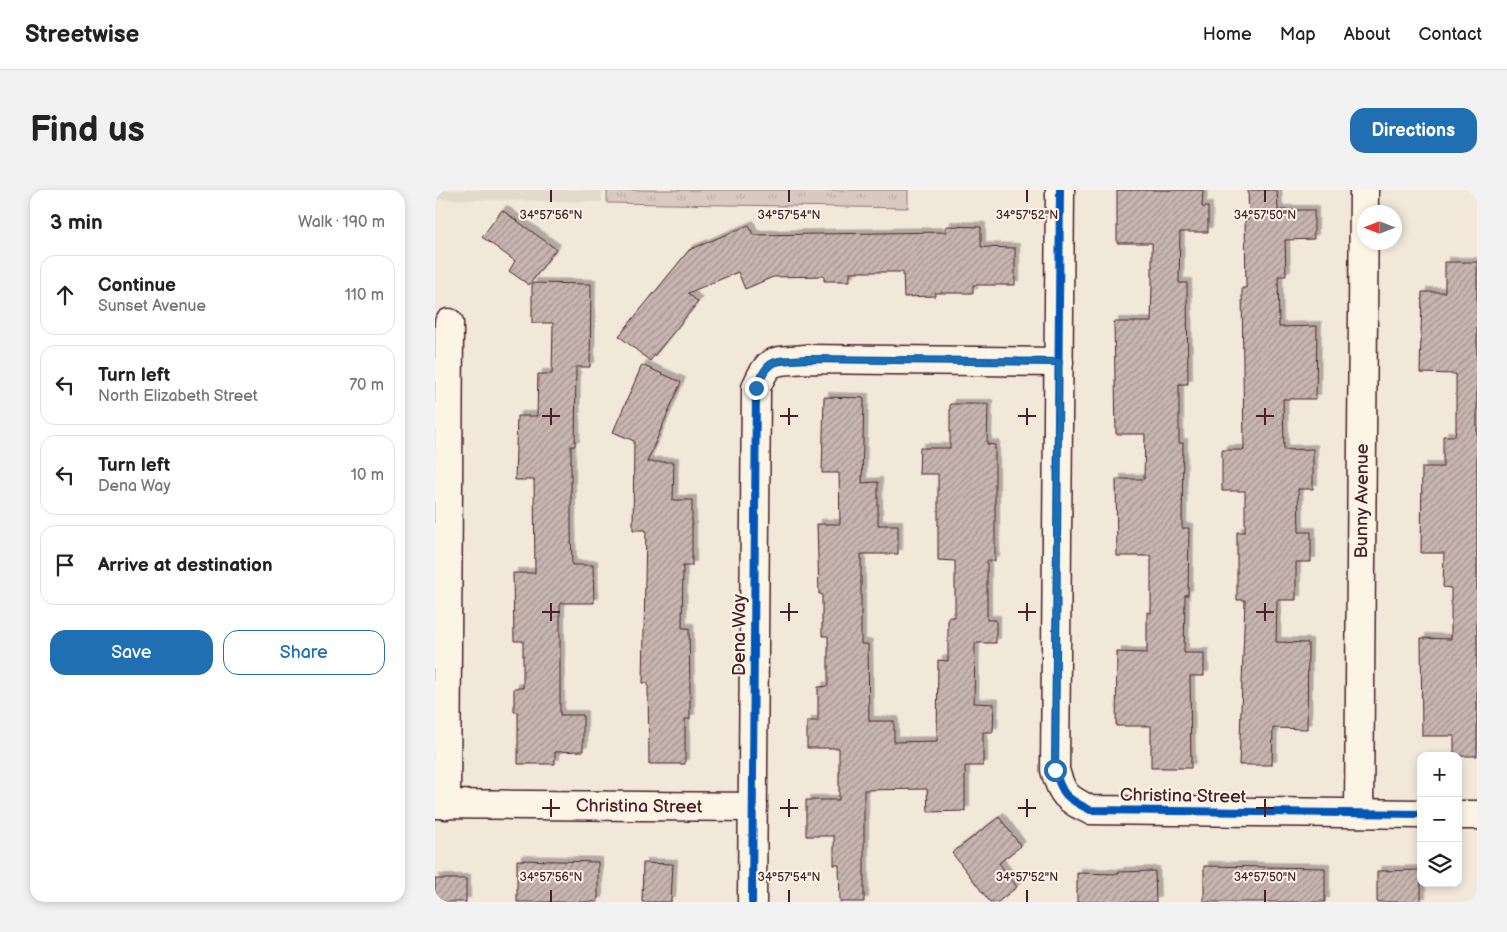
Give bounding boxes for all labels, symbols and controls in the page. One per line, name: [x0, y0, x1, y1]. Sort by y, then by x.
text: Streetwise: [25, 20, 139, 49]
text: Home: [1203, 24, 1252, 45]
text: Map: [1280, 24, 1316, 45]
text: About: [1344, 24, 1391, 45]
text: Contact: [1419, 24, 1482, 45]
button: Directions: [1350, 108, 1477, 153]
text: Find us: [30, 109, 145, 152]
north arrow: [1357, 205, 1402, 250]
text: 34°57'56"N: [520, 208, 582, 223]
text: 34°57'54"N: [758, 208, 820, 223]
text: 34°57'52"N: [996, 208, 1058, 223]
text: 34°57'50"N: [1234, 208, 1296, 223]
text: 3 min: [50, 210, 103, 235]
text: Walk · 190 m: [298, 213, 385, 232]
text: Continue: [98, 274, 176, 297]
icon: ahead: [51, 281, 79, 309]
text: 110 m: [345, 286, 384, 305]
text: Sunset Avenue: [98, 297, 206, 316]
text: Turn left: [98, 364, 170, 387]
icon: left: [51, 371, 79, 399]
text: 70 m: [349, 376, 384, 395]
route end: [745, 377, 768, 400]
text: North Elizabeth Street: [98, 387, 258, 406]
street label: Bunny Avenue: [1351, 443, 1372, 559]
text: Turn left: [98, 454, 170, 477]
icon: left: [51, 461, 79, 489]
text: 10 m: [351, 466, 384, 485]
text: Dena Way: [98, 477, 171, 496]
icon: arrive: [51, 551, 79, 579]
text: Arrive at destination: [98, 554, 273, 577]
street label: Dena Way: [729, 593, 750, 676]
button: Save: [50, 630, 213, 675]
button: Share: [223, 630, 385, 675]
map controls: [1417, 752, 1462, 887]
button: +: [1417, 752, 1462, 797]
route start: [1044, 759, 1067, 782]
street label: Christina Street: [1120, 784, 1247, 808]
street label: Christina Street: [576, 795, 703, 817]
button: −: [1417, 797, 1462, 842]
button: layers: [1417, 842, 1462, 887]
text: 34°57'56"N: [520, 870, 582, 885]
text: 34°57'54"N: [758, 870, 820, 885]
text: 34°57'52"N: [996, 870, 1058, 885]
text: 34°57'50"N: [1234, 870, 1296, 885]

